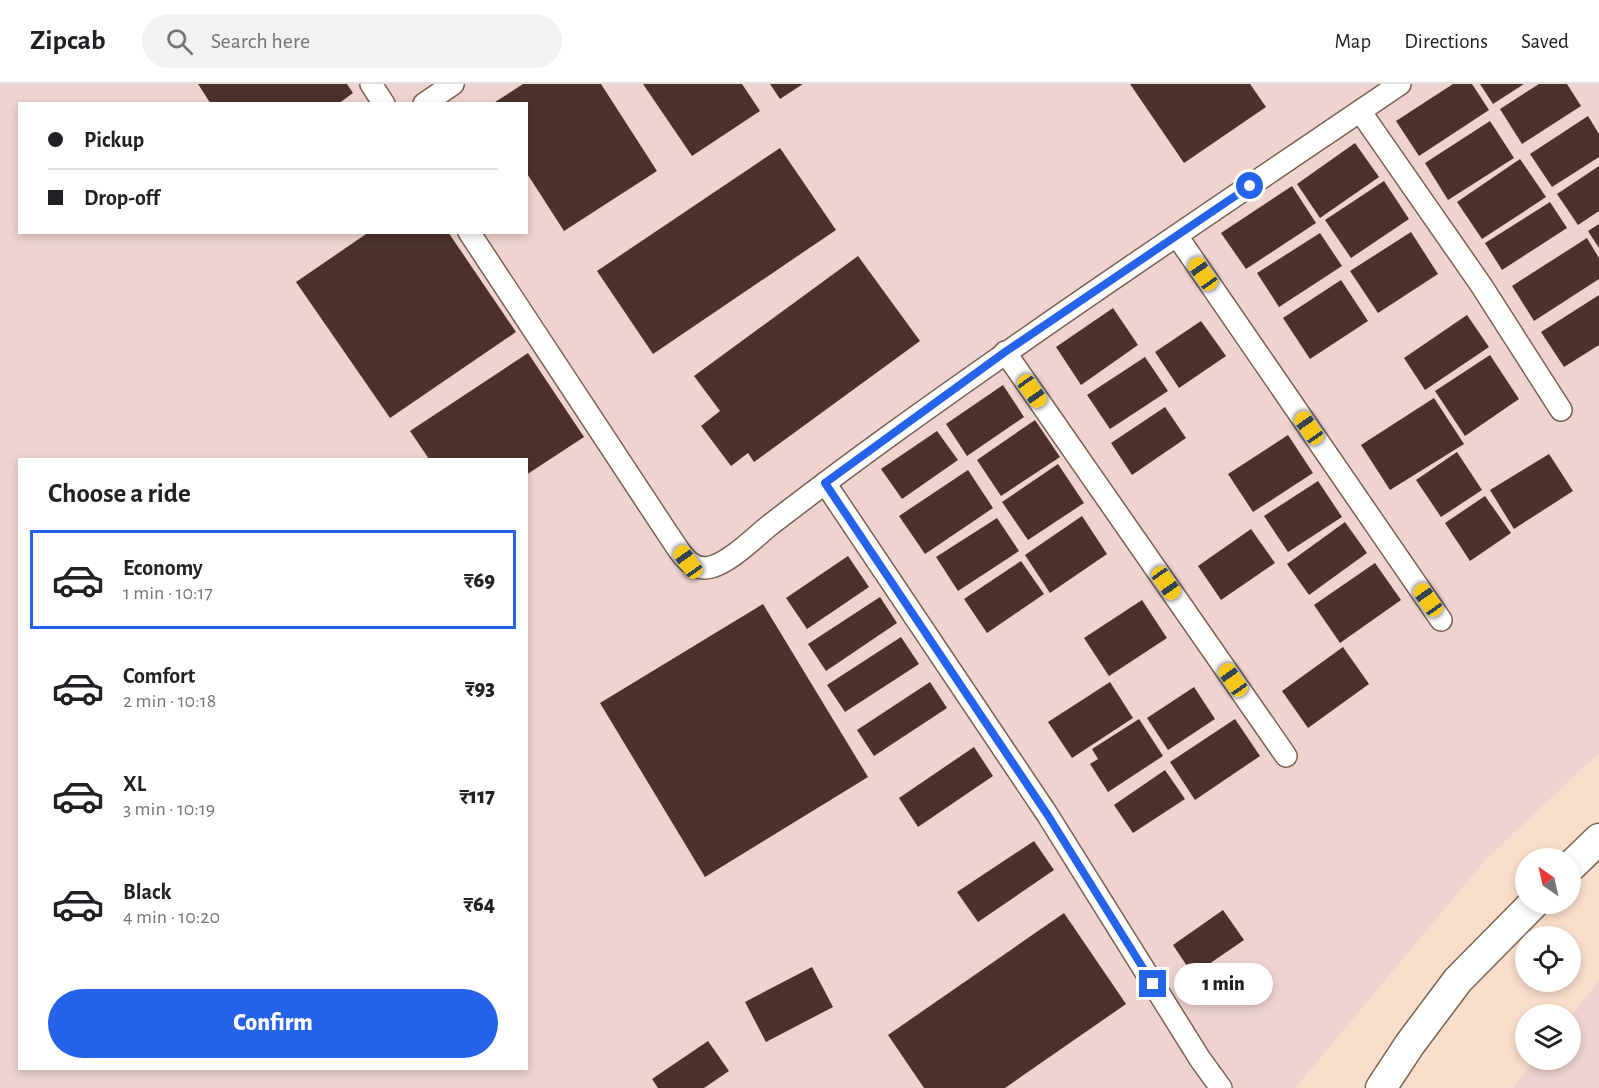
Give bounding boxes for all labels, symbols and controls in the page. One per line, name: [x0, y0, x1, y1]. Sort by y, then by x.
search box: [142, 14, 562, 68]
icon: search: [163, 25, 196, 58]
text: Zipcab: [30, 27, 106, 55]
text: Search here: [211, 30, 310, 52]
text: Map: [1335, 31, 1371, 52]
text: Directions: [1404, 31, 1488, 52]
text: Saved: [1521, 31, 1569, 52]
text: Pickup: [84, 129, 144, 151]
route start: [1236, 172, 1263, 199]
text: Drop-off: [84, 187, 160, 209]
car: [1185, 254, 1221, 294]
car: [1014, 371, 1050, 411]
car: [1291, 408, 1327, 448]
text: Choose a ride: [48, 480, 191, 507]
car: [670, 542, 706, 582]
icon: car: [51, 553, 105, 607]
text: Economy: [123, 557, 203, 579]
car: [1148, 563, 1184, 603]
text: ₹69: [464, 569, 495, 591]
car: [1410, 580, 1446, 620]
text: 1 min · 10:17: [123, 583, 213, 603]
car: [1215, 660, 1251, 700]
icon: car: [51, 661, 105, 715]
text: Comfort: [123, 665, 195, 687]
text: ₹93: [465, 677, 495, 699]
text: 2 min · 10:18: [123, 691, 216, 711]
icon: car: [51, 769, 105, 823]
text: XL: [123, 773, 146, 795]
text: ₹117: [460, 785, 495, 807]
text: 3 min · 10:19: [123, 799, 215, 819]
north arrow: [1515, 848, 1581, 914]
map controls: [1515, 848, 1581, 1070]
icon: car: [51, 877, 105, 931]
text: Black: [123, 881, 171, 903]
text: ₹64: [463, 893, 495, 915]
text: 4 min · 10:20: [123, 907, 220, 927]
button: locate: [1515, 926, 1581, 992]
callout: 1 min: [1174, 963, 1273, 1005]
route end: [1139, 970, 1166, 997]
text: 1 min: [1202, 974, 1245, 994]
button: Confirm: [48, 989, 498, 1058]
button: layers: [1515, 1004, 1581, 1070]

